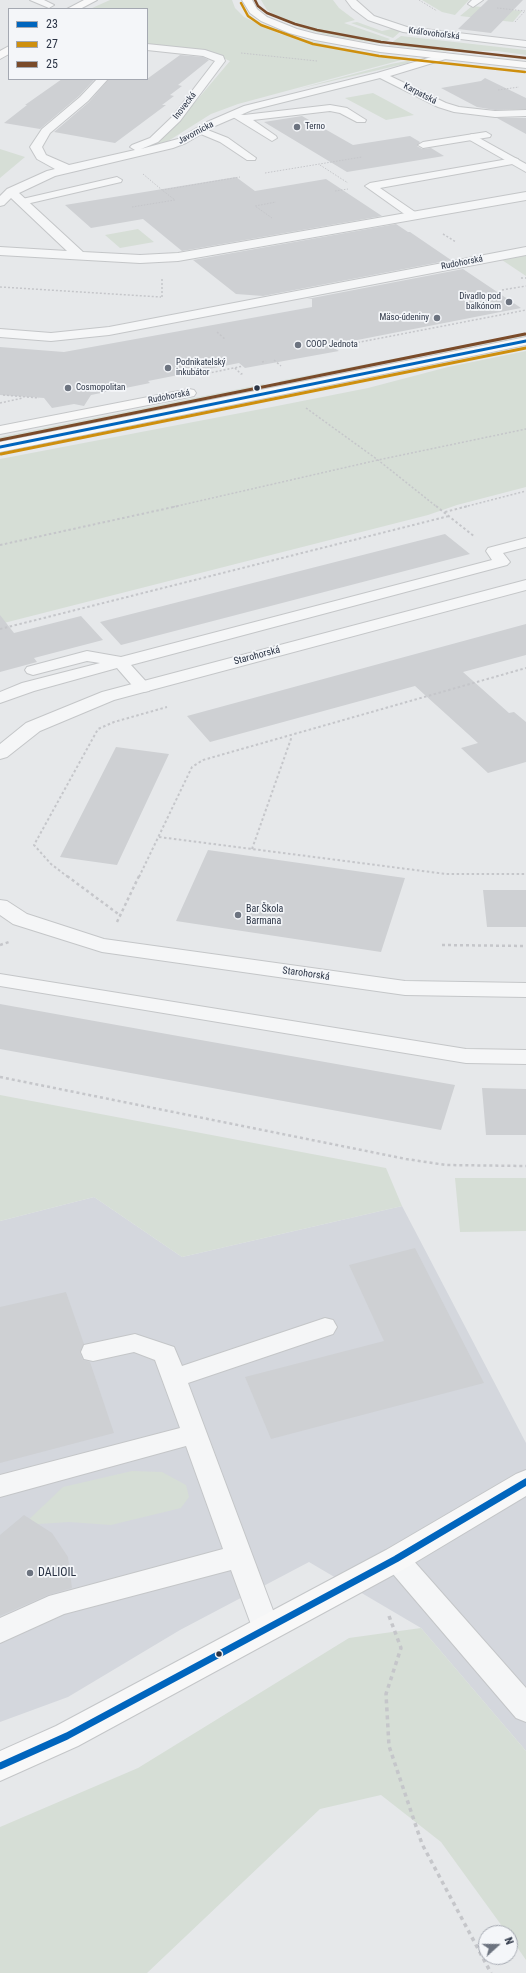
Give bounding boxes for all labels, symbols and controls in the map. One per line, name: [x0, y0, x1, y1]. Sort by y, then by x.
legend: [8, 8, 148, 80]
text: 23: [46, 17, 58, 31]
street label: Kráľovohoľská: [408, 26, 460, 42]
text: 27: [46, 37, 58, 51]
text: 25: [46, 57, 58, 71]
street label: Karpatská: [402, 81, 438, 107]
street label: Inovecká: [171, 90, 199, 122]
street label: Javornícka: [176, 119, 216, 147]
marker: Terno: [292, 122, 302, 132]
place label: Terno: [305, 122, 325, 132]
street label: Rudohorská: [440, 254, 484, 272]
place label: Divadlo pod balkónom: [459, 292, 501, 313]
marker: Divadlo pod balkónom: [504, 297, 514, 307]
place label: Mäso-údeniny: [379, 313, 429, 323]
marker: Mäso-údeniny: [432, 313, 442, 323]
marker: COOP Jednota: [293, 340, 303, 350]
place label: COOP Jednota: [306, 340, 358, 350]
place label: Podnikatelský inkubátor: [176, 358, 226, 379]
marker: Podnikatelský inkubátor: [163, 363, 173, 373]
marker: Cosmopolitan: [63, 383, 73, 393]
place label: Cosmopolitan: [76, 383, 125, 393]
unlabelled marker: [252, 383, 262, 393]
street label: Rudohorská: [147, 388, 191, 406]
street label: Starohorská: [232, 644, 282, 668]
place label: Bar Škola Barmana: [246, 903, 283, 926]
marker: Bar Škola Barmana: [233, 910, 243, 920]
street label: Starohorská: [282, 965, 330, 983]
place label: DALIOIL: [38, 1566, 76, 1580]
marker: DALIOIL: [25, 1568, 35, 1578]
unlabelled marker: [214, 1649, 224, 1659]
north arrow: [478, 1925, 518, 1965]
text: N: [501, 1935, 516, 1946]

